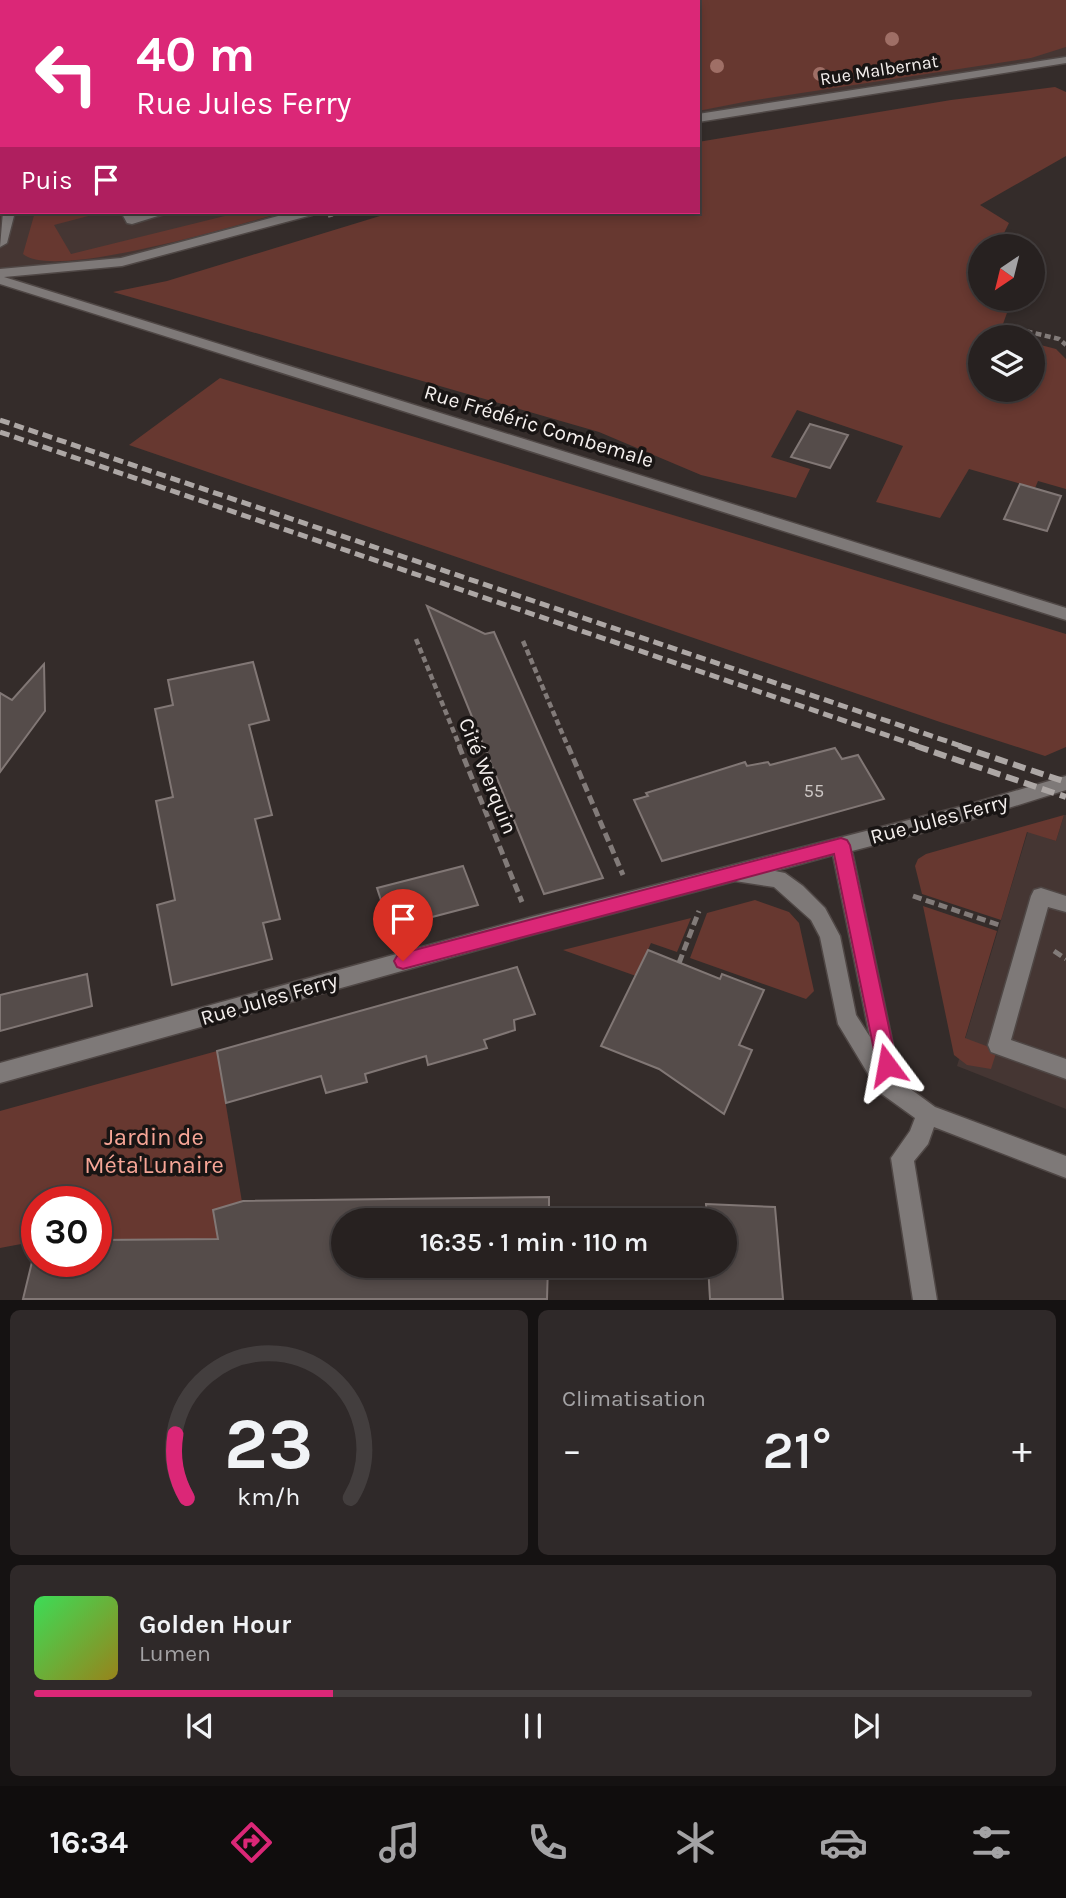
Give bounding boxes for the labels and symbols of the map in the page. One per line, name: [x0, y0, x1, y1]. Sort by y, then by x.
street label: Rue Malbernat: [818, 50, 940, 90]
north arrow: [968, 234, 1045, 312]
street label: Rue Frédéric Combemale: [421, 380, 657, 472]
street label: Cité Werquin: [454, 714, 522, 838]
house number: 55: [804, 780, 824, 802]
street label: Rue Jules Ferry: [868, 789, 1011, 849]
pin: [373, 889, 433, 961]
street label: Rue Jules Ferry: [198, 968, 340, 1030]
position arrow: [850, 1028, 924, 1102]
park label: Jardin de Méta'Lunaire: [84, 1123, 224, 1179]
speed limit sign: 30: [21, 1186, 112, 1277]

